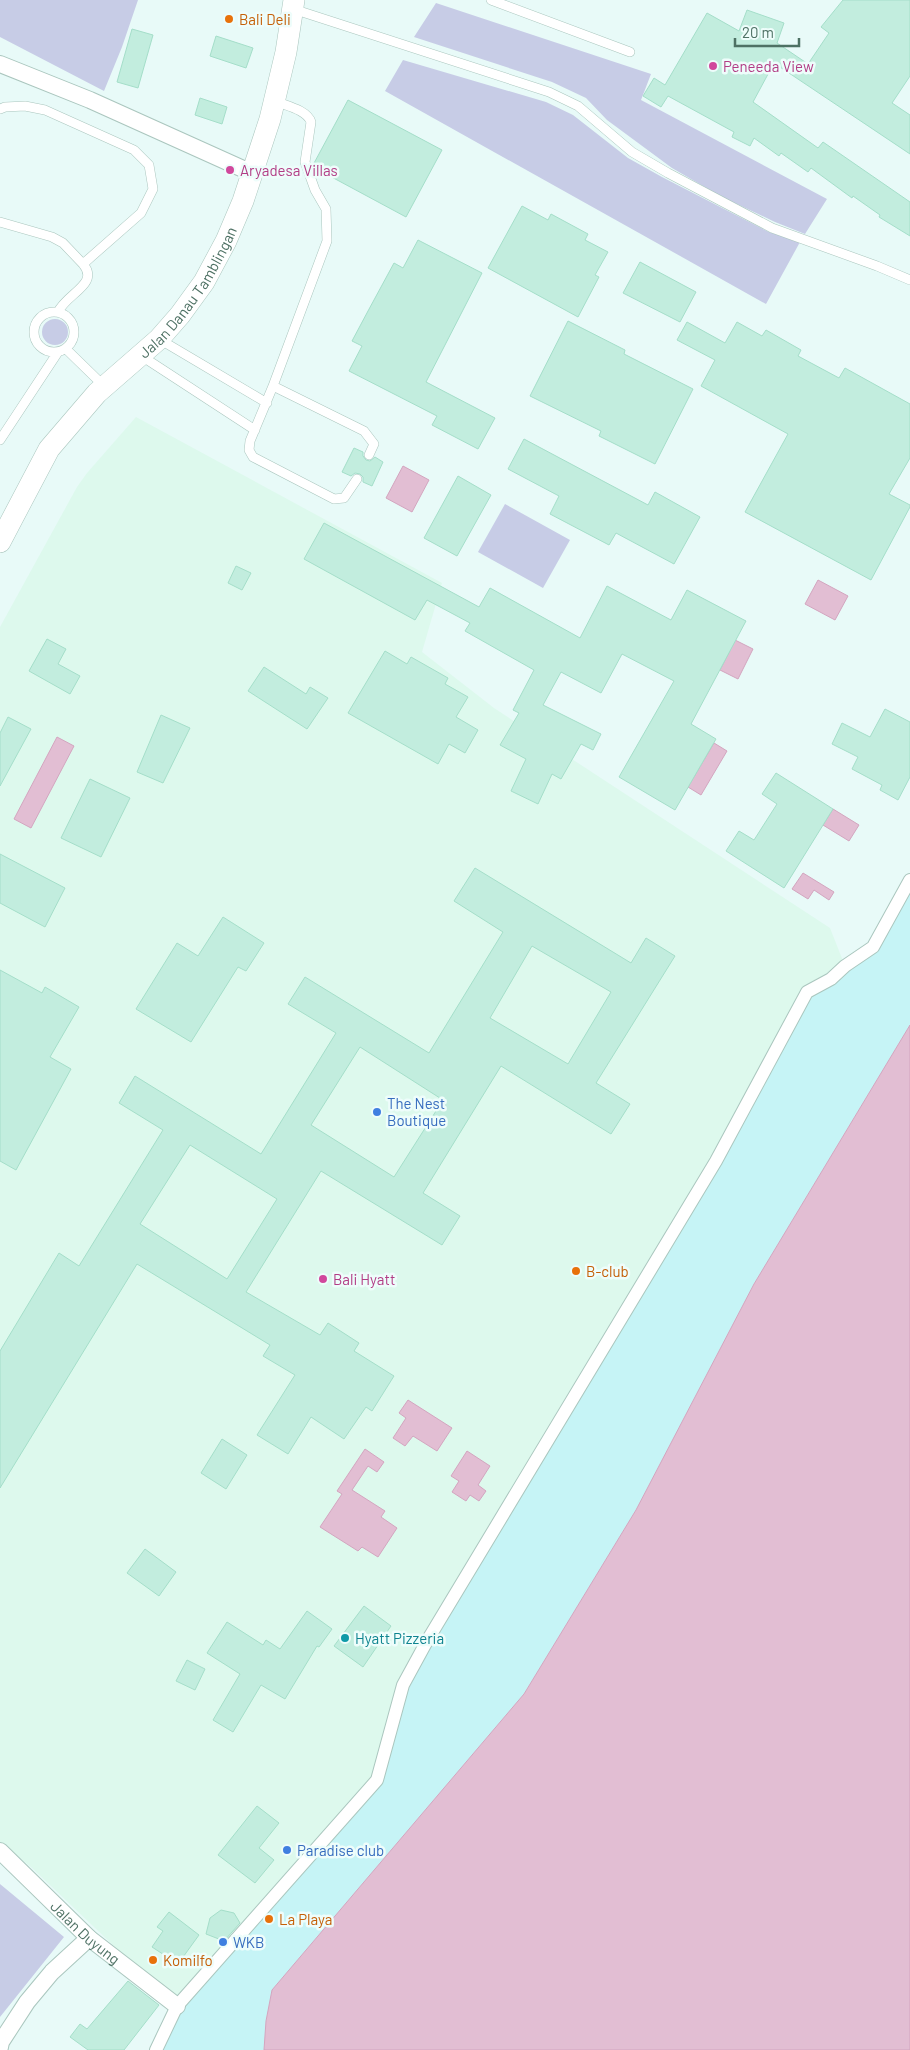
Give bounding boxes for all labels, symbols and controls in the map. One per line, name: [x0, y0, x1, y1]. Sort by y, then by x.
place label: Bali Deli: [239, 10, 291, 28]
marker: Bali Deli: [223, 13, 235, 25]
scale bar: [735, 15, 799, 47]
text: 20 m: [742, 23, 774, 41]
place label: Peneeda View: [723, 57, 814, 75]
marker: Peneeda View: [707, 60, 719, 72]
place label: Aryadesa Villas: [240, 161, 338, 179]
marker: Aryadesa Villas: [224, 164, 236, 176]
street label: Jalan Danau Tamblingan: [135, 224, 240, 362]
place label: The Nest Boutique: [387, 1094, 446, 1129]
marker: The Nest Boutique: [371, 1106, 383, 1118]
place label: B-club: [586, 1262, 629, 1280]
marker: B-club: [570, 1265, 582, 1277]
place label: Bali Hyatt: [333, 1270, 395, 1288]
marker: Bali Hyatt: [317, 1273, 329, 1285]
place label: Hyatt Pizzeria: [355, 1629, 444, 1647]
marker: Hyatt Pizzeria: [339, 1632, 351, 1644]
place label: Paradise club: [297, 1841, 384, 1859]
marker: Paradise club: [281, 1844, 293, 1856]
street label: Jalan Duyung: [47, 1897, 124, 1968]
place label: La Playa: [279, 1910, 333, 1928]
marker: La Playa: [263, 1913, 275, 1925]
place label: WKB: [233, 1933, 264, 1951]
marker: WKB: [217, 1936, 229, 1948]
place label: Komilfo: [163, 1951, 213, 1969]
marker: Komilfo: [147, 1954, 159, 1966]

